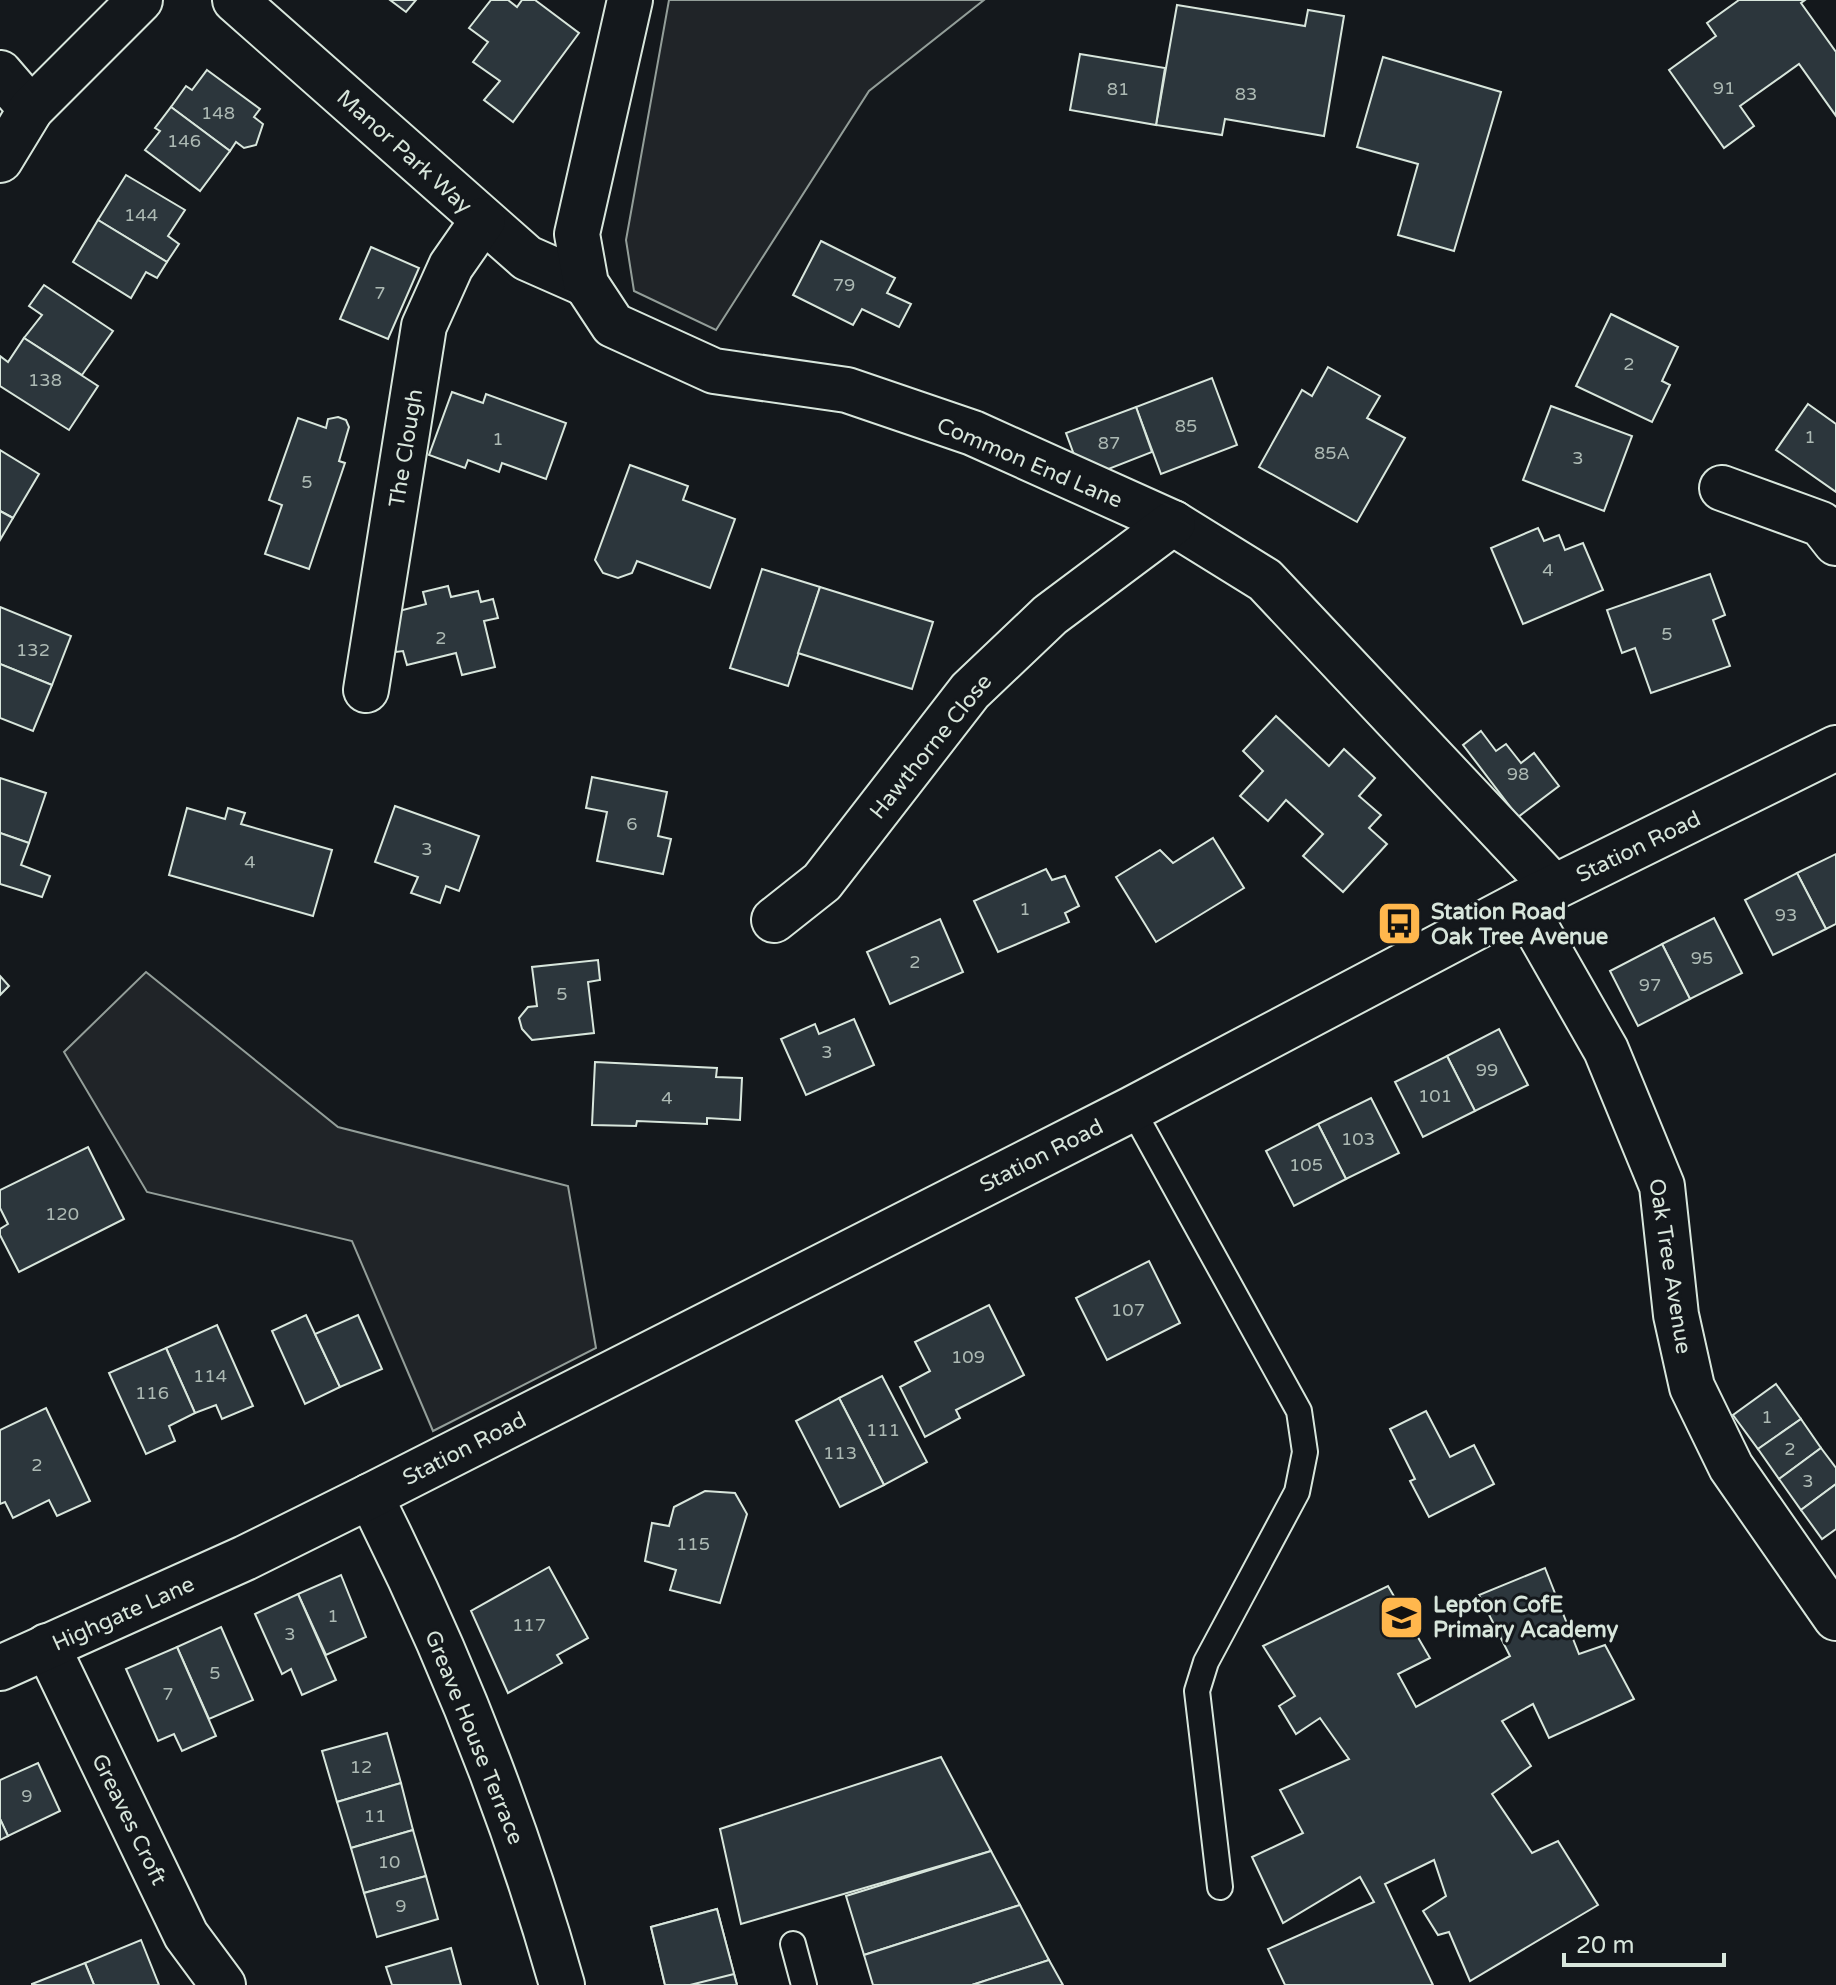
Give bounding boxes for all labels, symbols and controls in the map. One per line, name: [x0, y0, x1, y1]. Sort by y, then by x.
house number: 91: [1713, 77, 1735, 99]
house number: 81: [1107, 78, 1129, 100]
house number: 83: [1235, 83, 1257, 105]
street label: Manor Park Way: [332, 84, 477, 219]
house number: 148: [201, 102, 235, 124]
house number: 146: [167, 130, 201, 152]
house number: 144: [124, 204, 158, 226]
house number: 79: [833, 274, 855, 296]
house number: 7: [374, 282, 386, 304]
house number: 2: [1623, 353, 1635, 375]
house number: 138: [28, 369, 62, 391]
street label: The Clough: [384, 387, 428, 509]
street label: Common End Lane: [933, 412, 1126, 514]
house number: 85: [1175, 415, 1197, 437]
house number: 1: [1804, 426, 1816, 448]
house number: 1: [492, 428, 504, 450]
house number: 87: [1098, 432, 1120, 454]
house number: 85A: [1314, 442, 1350, 464]
house number: 3: [1572, 447, 1584, 469]
house number: 5: [301, 471, 313, 493]
house number: 4: [1542, 559, 1554, 581]
house number: 5: [1661, 623, 1673, 645]
house number: 2: [435, 627, 447, 649]
house number: 132: [16, 639, 50, 661]
street label: Hawthorne Close: [864, 669, 997, 824]
house number: 98: [1507, 763, 1529, 785]
street label: Station Road: [1572, 806, 1705, 888]
house number: 6: [626, 813, 638, 835]
house number: 3: [421, 838, 433, 860]
house number: 4: [244, 851, 256, 873]
house number: 1: [1019, 898, 1031, 920]
place label: Station Road Oak Tree Avenue: [1431, 899, 1608, 950]
bus stop icon: Station Road Oak Tree Avenue: [1376, 900, 1424, 948]
house number: 93: [1775, 904, 1797, 926]
house number: 95: [1691, 947, 1713, 969]
house number: 2: [909, 951, 921, 973]
house number: 97: [1639, 974, 1661, 996]
house number: 5: [556, 983, 568, 1005]
house number: 3: [821, 1041, 833, 1063]
house number: 99: [1476, 1059, 1498, 1081]
house number: 101: [1418, 1085, 1452, 1107]
house number: 4: [661, 1087, 673, 1109]
street label: Station Road: [975, 1114, 1108, 1198]
house number: 103: [1341, 1128, 1375, 1150]
house number: 105: [1289, 1154, 1323, 1176]
street label: Oak Tree Avenue: [1643, 1177, 1697, 1356]
house number: 120: [45, 1203, 79, 1225]
house number: 107: [1111, 1299, 1145, 1321]
house number: 109: [951, 1346, 985, 1368]
house number: 114: [193, 1365, 227, 1387]
house number: 116: [135, 1382, 169, 1404]
house number: 1: [1761, 1406, 1773, 1428]
street label: Station Road: [398, 1407, 531, 1491]
house number: 111: [866, 1419, 900, 1441]
house number: 2: [1784, 1438, 1796, 1460]
house number: 113: [823, 1442, 857, 1464]
house number: 2: [31, 1454, 43, 1476]
house number: 3: [1802, 1470, 1814, 1492]
house number: 115: [676, 1533, 710, 1555]
street label: Highgate Lane: [48, 1571, 198, 1657]
place label: Lepton CofE Primary Academy: [1433, 1592, 1619, 1643]
school or university icon: Lepton CofE Primary Academy: [1378, 1593, 1426, 1641]
house number: 1: [327, 1605, 339, 1627]
house number: 117: [512, 1614, 546, 1636]
house number: 3: [284, 1623, 296, 1645]
street label: Greave House Terrace: [419, 1627, 529, 1848]
house number: 5: [209, 1662, 221, 1684]
house number: 7: [162, 1683, 174, 1705]
street label: Greaves Croft: [86, 1750, 172, 1889]
house number: 12: [350, 1756, 372, 1778]
house number: 9: [21, 1785, 33, 1807]
house number: 11: [364, 1805, 386, 1827]
house number: 10: [378, 1851, 400, 1873]
house number: 9: [395, 1895, 407, 1917]
scale bar: [1564, 1917, 1724, 1967]
text: 20 m: [1576, 1931, 1634, 1960]

